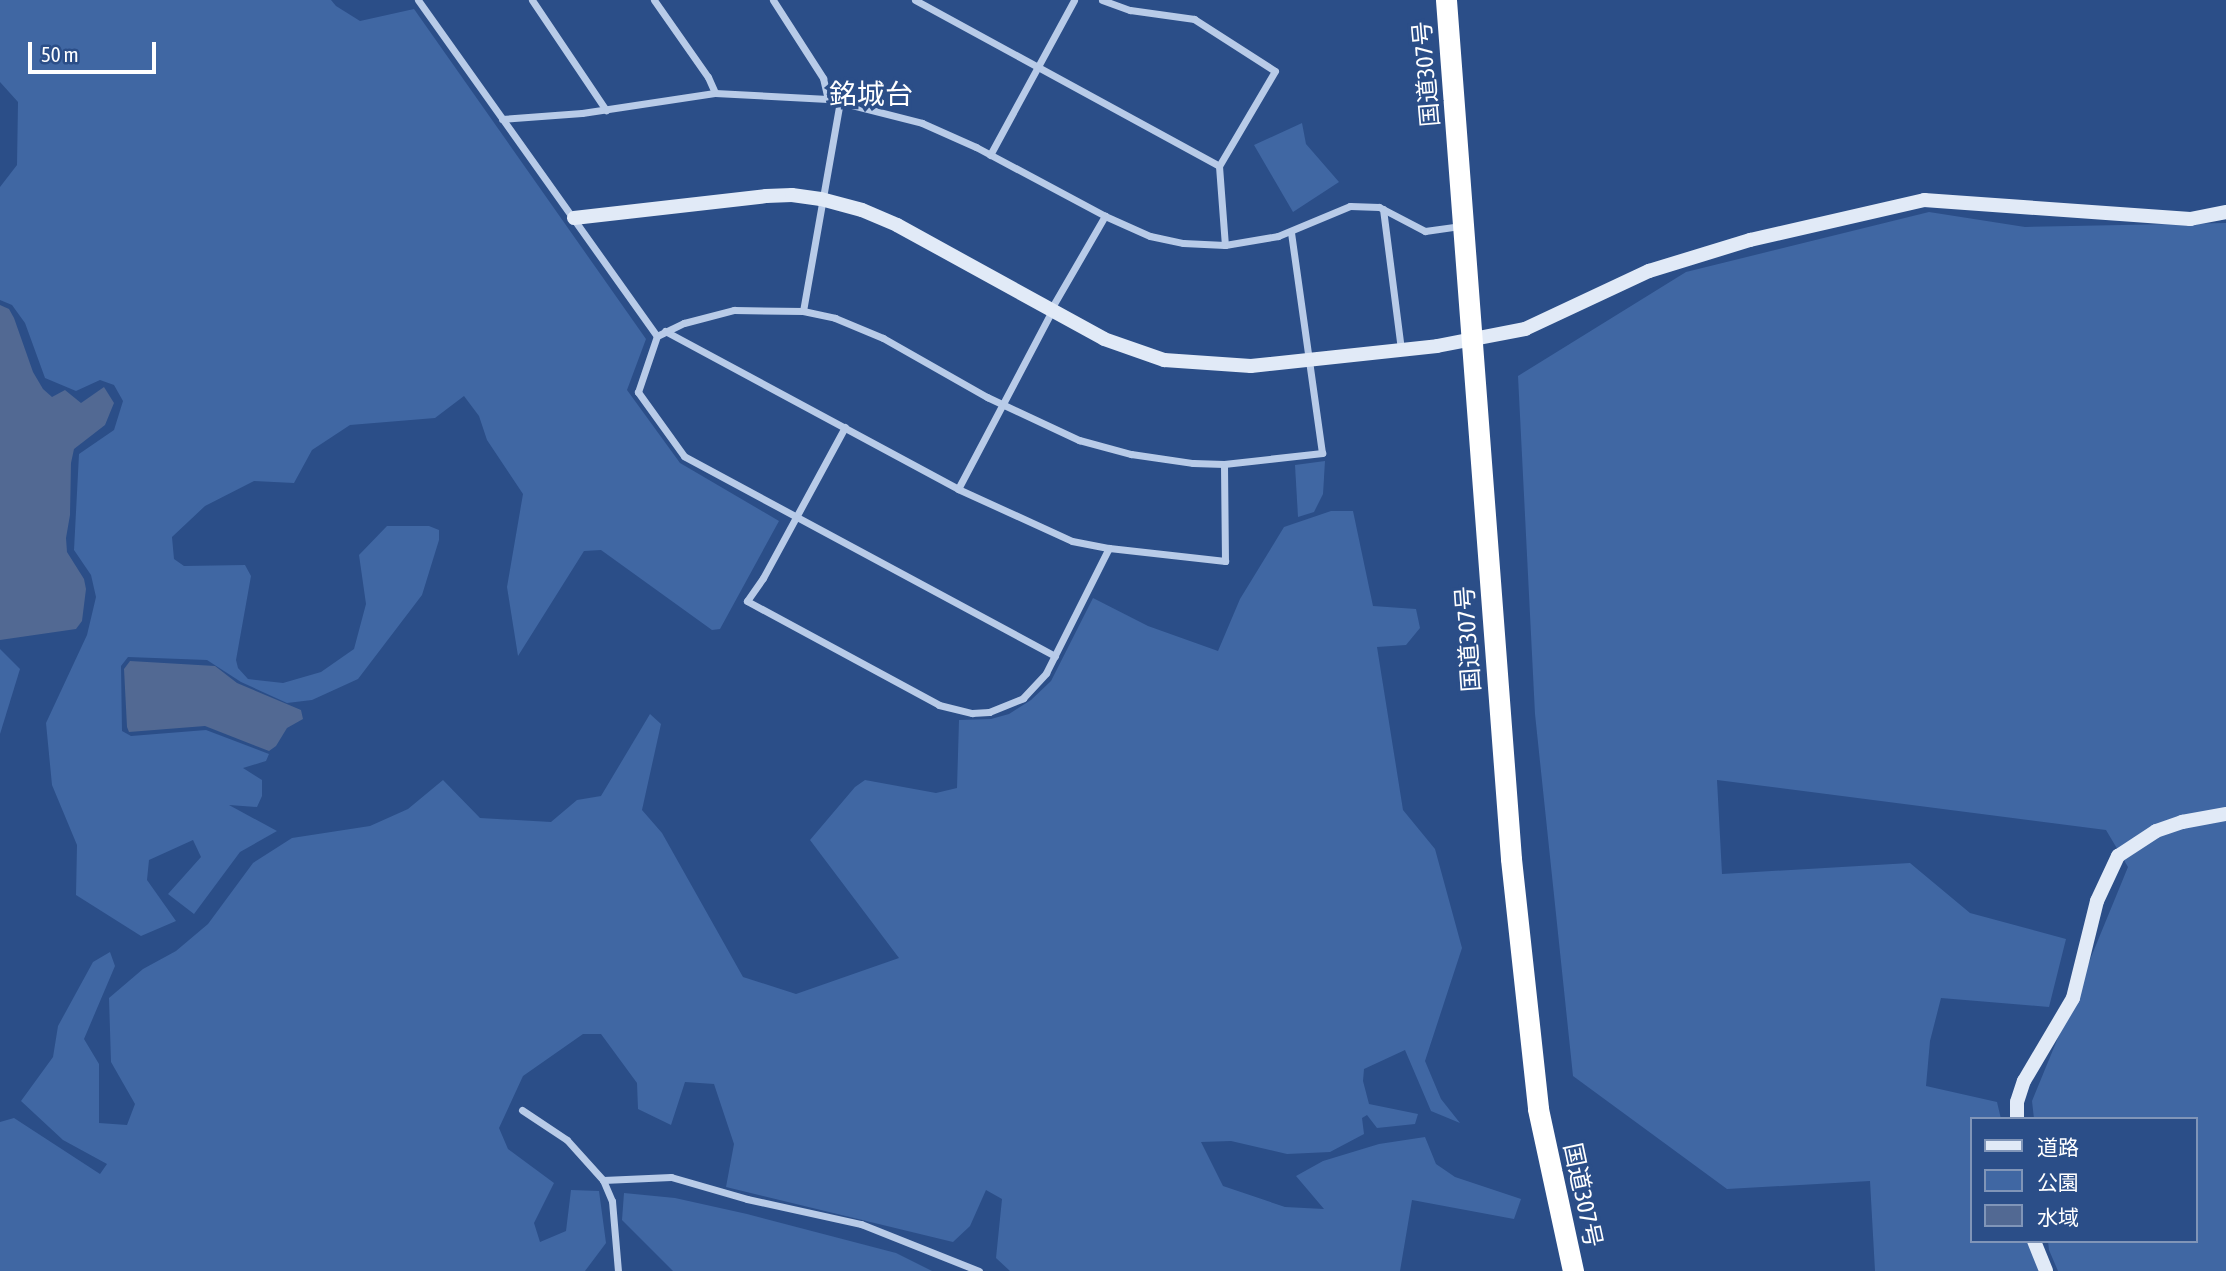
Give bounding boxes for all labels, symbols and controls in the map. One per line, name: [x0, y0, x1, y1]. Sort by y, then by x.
street label: 国道307号: [1407, 20, 1445, 128]
scale bar: [32, 28, 159, 72]
text: 50 m: [41, 42, 79, 66]
district label: 銘城台: [829, 77, 913, 111]
street label: 国道307号: [1450, 585, 1486, 693]
legend: [1970, 1117, 2198, 1243]
text: 道路: [2037, 1135, 2079, 1159]
street label: 国道307号: [1558, 1140, 1608, 1250]
text: 公園: [2037, 1170, 2079, 1194]
text: 水域: [2037, 1205, 2079, 1229]

